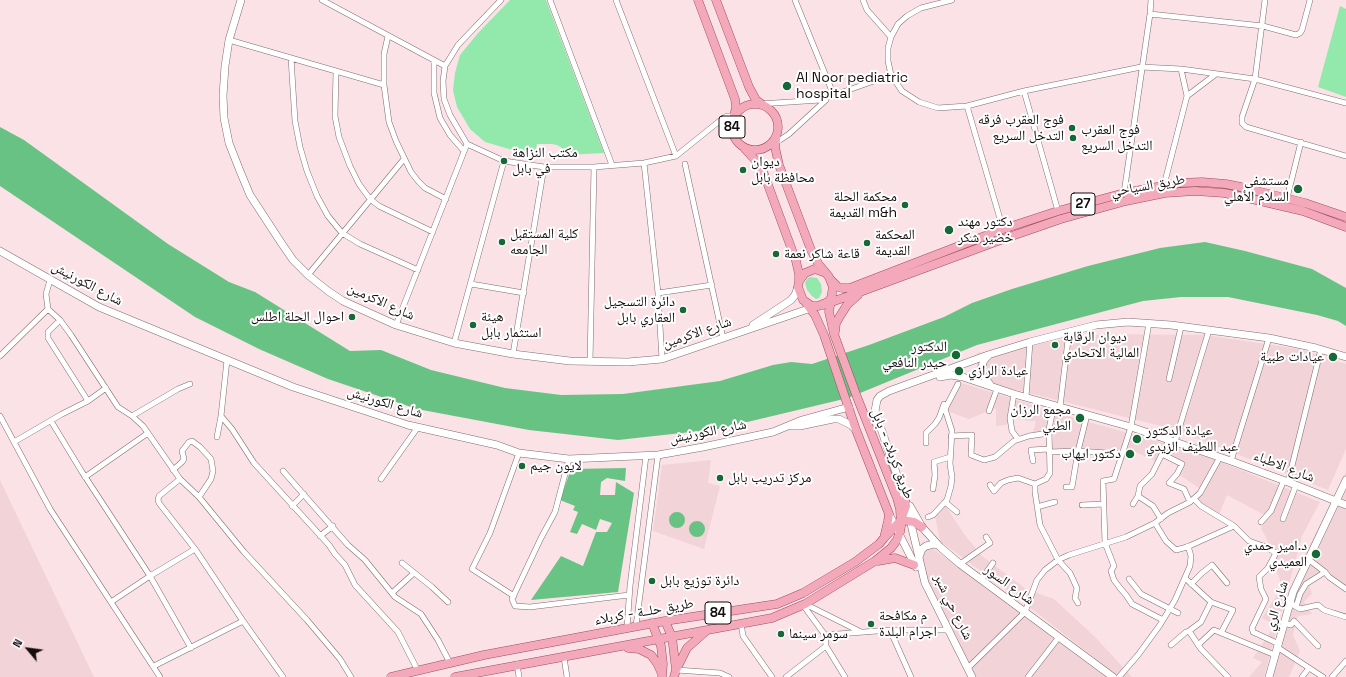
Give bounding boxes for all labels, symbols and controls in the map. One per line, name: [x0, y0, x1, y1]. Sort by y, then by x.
place label: Al Noor pediatric hospital: [796, 70, 908, 102]
marker: Al Noor pediatric hospital: [781, 80, 793, 92]
place label: فوج العقرب فرقه التدخل السريع: [978, 112, 1064, 144]
road number: 84: [719, 116, 745, 138]
place label: فوج العقرب التدخل السريع: [1081, 122, 1152, 154]
marker: فوج العقرب فرقه التدخل السريع: [1067, 123, 1077, 133]
marker: فوج العقرب التدخل السريع: [1068, 133, 1078, 143]
place label: مكتب النزاهة في بابل: [512, 145, 578, 178]
place label: ديوان محافظة بابل: [751, 154, 814, 186]
marker: مكتب النزاهة في بابل: [499, 156, 509, 166]
marker: ديوان محافظة بابل: [738, 165, 748, 175]
street label: طريق السياحي: [1110, 171, 1186, 201]
place label: مستشفى السلام الأهلي: [1224, 173, 1289, 206]
marker: مستشفى السلام الأهلي: [1292, 183, 1304, 195]
place label: محكمة الحلة القديمة m&h: [829, 189, 897, 222]
road number: 27: [1071, 193, 1095, 215]
marker: محكمة الحلة القديمة m&h: [900, 200, 910, 210]
place label: دكتور مهند خضير شكر: [958, 214, 1013, 246]
marker: دكتور مهند خضير شكر: [943, 224, 955, 236]
place label: كلية المستقبل الجامعه: [510, 226, 578, 258]
place label: المحكمة القديمة: [875, 227, 915, 260]
marker: كلية المستقبل الجامعه: [497, 237, 507, 247]
marker: المحكمة القديمة: [862, 238, 872, 248]
place label: قاعة شاكر نعمة: [784, 246, 860, 262]
marker: قاعة شاكر نعمة: [771, 249, 781, 259]
street label: شارع الكورنيش: [49, 258, 125, 310]
street label: شارع الاكرمين: [345, 280, 417, 324]
place label: دائرة التسجيل العقاري بابل: [604, 294, 675, 326]
marker: دائرة التسجيل العقاري بابل: [678, 305, 688, 315]
place label: احوال الحلة اطلس: [251, 309, 344, 325]
place label: هيئة استثمار بابل: [481, 309, 541, 342]
marker: احوال الحلة اطلس: [347, 312, 357, 322]
street label: شارع الاكرمين: [660, 313, 734, 353]
marker: هيئة استثمار بابل: [468, 320, 478, 330]
place label: ديوان الرقابة المالية الاتحادي: [1063, 329, 1139, 362]
place label: الدكتور حيدر النافعي: [882, 339, 947, 372]
marker: ديوان الرقابة المالية الاتحادي: [1050, 340, 1060, 350]
marker: الدكتور حيدر النافعي: [950, 349, 962, 361]
place label: عيادات طبية: [1260, 349, 1324, 365]
marker: عيادات طبية: [1327, 351, 1339, 363]
place label: عيادة الرازي: [968, 363, 1028, 379]
marker: عيادة الرازي: [953, 365, 965, 377]
street label: شارع الكورنيش: [345, 384, 425, 422]
place label: مجمع الرزان الطبي: [1010, 402, 1071, 434]
street label: طريق كربلاء - بابل: [867, 406, 917, 502]
marker: مجمع الرزان الطبي: [1074, 412, 1086, 424]
street label: شارع الكورنيش: [668, 416, 748, 448]
place label: عيادة الدكتور عبد اللطيف الزيدي: [1146, 423, 1238, 456]
marker: عيادة الدكتور عبد اللطيف الزيدي: [1131, 433, 1143, 445]
place label: دكتور ايهاب: [1061, 446, 1121, 462]
marker: دكتور ايهاب: [1124, 448, 1136, 460]
street label: شارع الاطباء: [1251, 448, 1317, 486]
place label: لايون جيم: [530, 458, 582, 474]
marker: لايون جيم: [517, 461, 527, 471]
place label: مركز تدريب بابل: [728, 470, 811, 486]
marker: مركز تدريب بابل: [715, 473, 725, 483]
place label: د.امير حمدي العميدي: [1244, 538, 1307, 570]
marker: د.امير حمدي العميدي: [1310, 548, 1322, 560]
street label: شارع السور: [981, 561, 1037, 609]
street label: شارع حي شبر: [930, 571, 976, 643]
place label: دائرة توزيع بابل: [660, 573, 739, 589]
marker: دائرة توزيع بابل: [647, 576, 657, 586]
street label: شارع الري: [1262, 579, 1292, 633]
street label: طريق حلــة - كربلاء: [593, 595, 695, 629]
road number: 84: [705, 602, 731, 624]
place label: م مكافحة اجرام البلدة: [879, 608, 937, 640]
marker: م مكافحة اجرام البلدة: [866, 619, 876, 629]
place label: سومر سينما: [789, 626, 848, 642]
north arrow: [8, 629, 48, 669]
marker: سومر سينما: [776, 629, 786, 639]
text: N: [10, 637, 25, 650]

